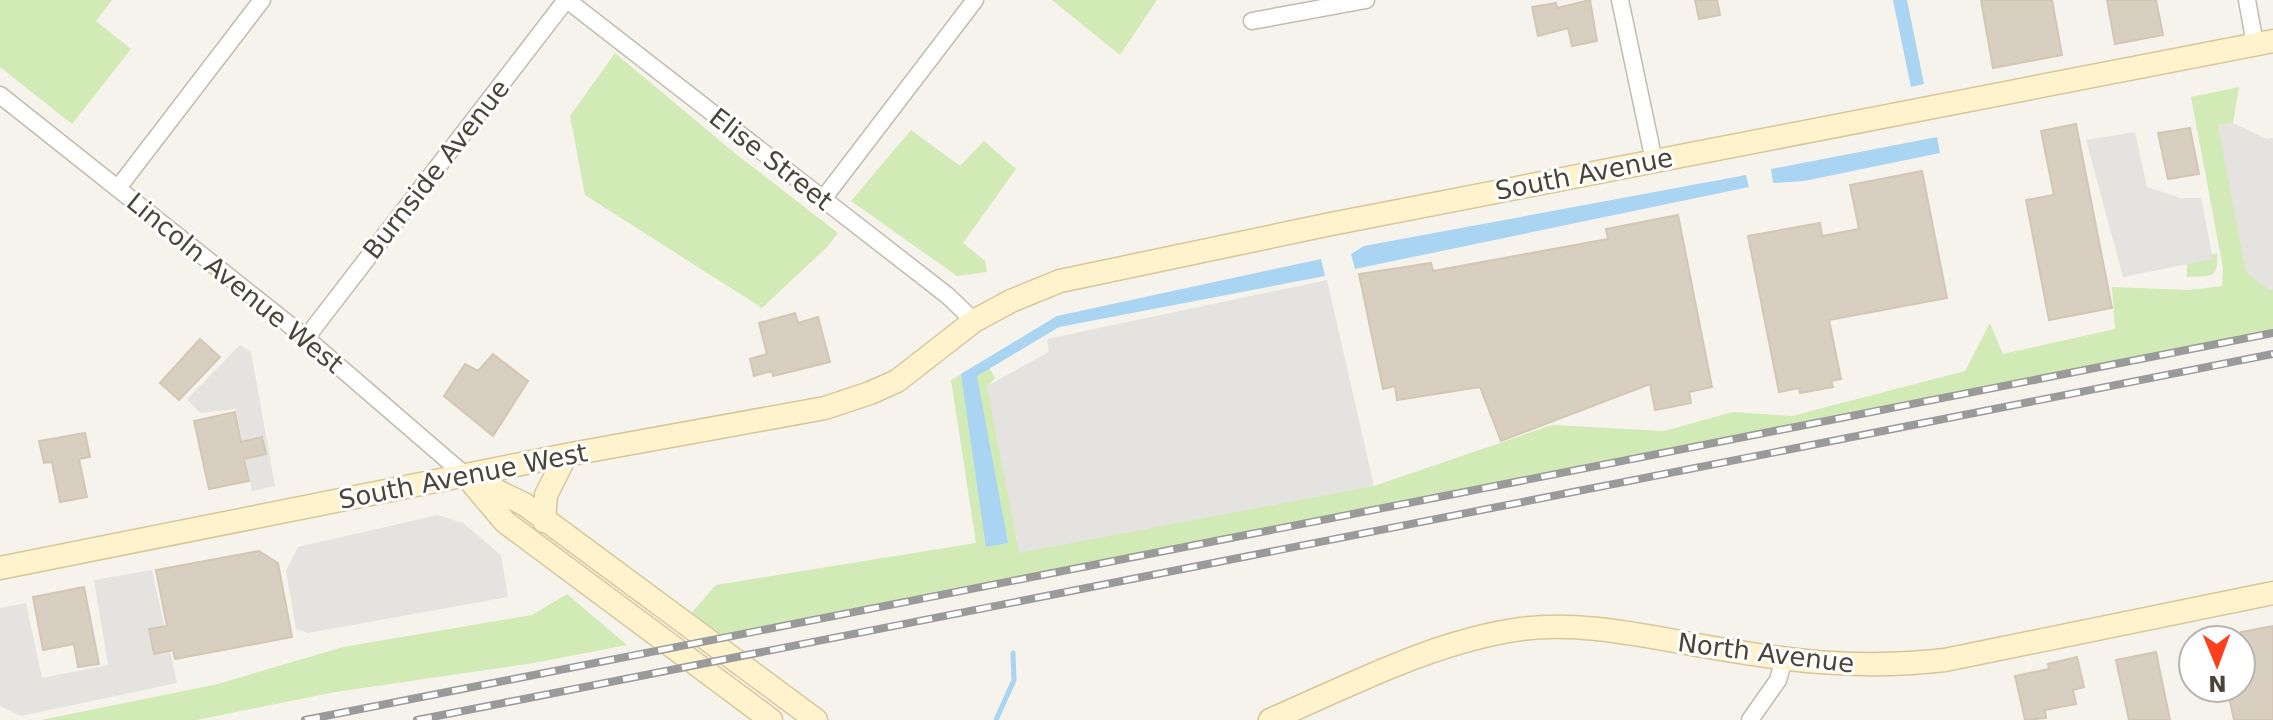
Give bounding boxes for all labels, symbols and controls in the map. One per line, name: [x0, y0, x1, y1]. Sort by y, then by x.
street label: Burnside Avenue: [357, 73, 515, 265]
street label: Elise Street: [704, 102, 838, 216]
street label: South Avenue: [1493, 142, 1675, 206]
street label: Lincoln Avenue West: [121, 187, 349, 379]
street label: South Avenue West: [336, 437, 590, 515]
north arrow: [2177, 624, 2257, 704]
street label: North Avenue: [1676, 627, 1856, 679]
text: N: [2208, 671, 2227, 696]

